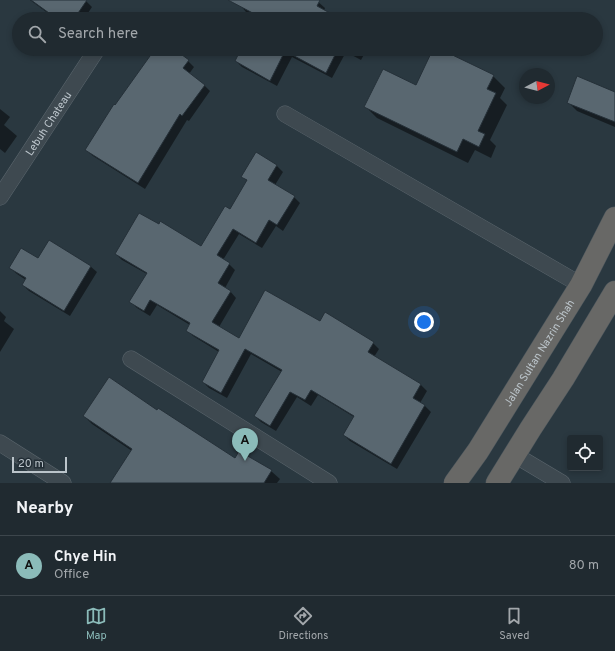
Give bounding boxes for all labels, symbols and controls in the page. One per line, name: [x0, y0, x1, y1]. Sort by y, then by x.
search box: [12, 12, 603, 56]
icon: search: [26, 23, 48, 45]
text: Search here: [58, 25, 138, 44]
north arrow: [519, 68, 555, 104]
street label: Lebuh Chateau: [23, 89, 75, 159]
street label: Jalan Sultan Nazrin Shah: [501, 297, 578, 409]
your location: [414, 312, 434, 332]
pin: A: [232, 428, 258, 461]
map controls: [567, 435, 603, 471]
button: locate: [567, 435, 603, 471]
scale bar: [12, 455, 67, 474]
text: 20 m: [18, 457, 44, 471]
text: Nearby: [16, 498, 73, 520]
text: Chye Hin: [54, 548, 117, 567]
text: A: [24, 558, 34, 574]
text: 80 m: [569, 558, 599, 574]
text: Office: [54, 567, 89, 583]
tab: Map: [85, 605, 107, 643]
tab: Directions: [278, 605, 328, 643]
tab: Saved: [499, 605, 530, 643]

